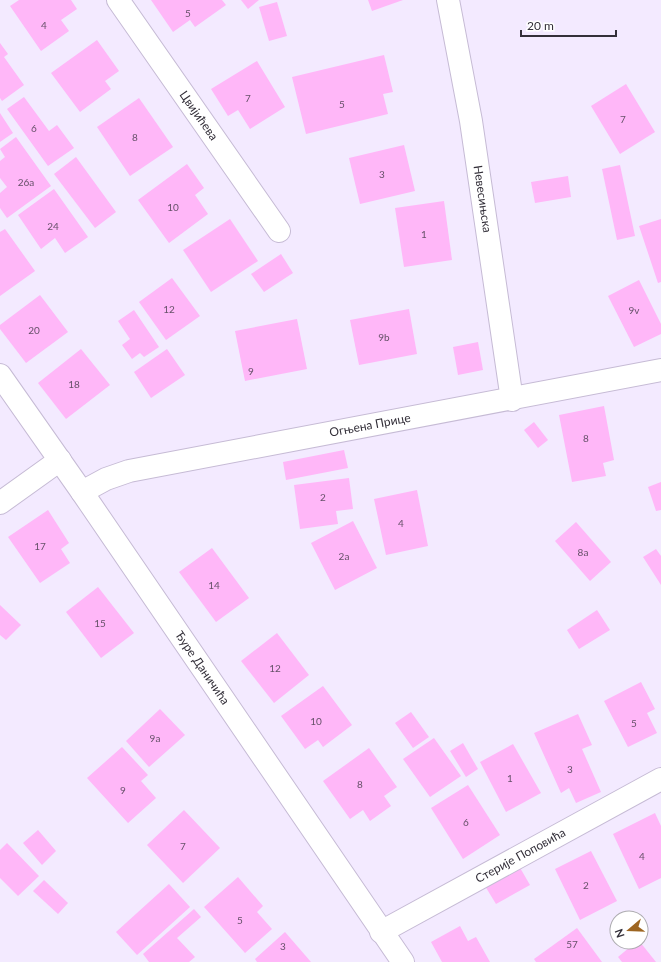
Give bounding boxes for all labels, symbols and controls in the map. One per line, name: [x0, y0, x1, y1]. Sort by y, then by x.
house number: 5: [185, 7, 191, 19]
scale bar: [521, 12, 616, 38]
text: 20 m: [527, 18, 554, 33]
house number: 4: [41, 19, 47, 31]
street label: Цвијићева: [177, 88, 221, 143]
house number: 7: [245, 92, 251, 104]
house number: 5: [339, 98, 345, 110]
house number: 7: [620, 113, 626, 125]
house number: 6: [31, 122, 37, 134]
house number: 8: [132, 131, 138, 143]
street label: Невесињска: [471, 164, 495, 234]
house number: 3: [379, 168, 385, 180]
house number: 26a: [18, 176, 34, 188]
house number: 10: [167, 201, 179, 213]
house number: 24: [47, 220, 59, 232]
house number: 1: [421, 228, 427, 240]
house number: 12: [163, 303, 175, 315]
house number: 9v: [629, 304, 640, 316]
house number: 20: [28, 324, 40, 336]
house number: 9b: [378, 331, 390, 343]
house number: 9: [248, 365, 254, 377]
house number: 18: [68, 378, 80, 390]
street label: Огњена Прице: [328, 410, 412, 440]
house number: 8: [583, 432, 589, 444]
house number: 2: [320, 491, 326, 503]
house number: 4: [398, 517, 404, 529]
house number: 17: [34, 540, 46, 552]
house number: 8a: [578, 546, 588, 558]
house number: 2a: [339, 550, 349, 562]
house number: 14: [208, 579, 220, 591]
house number: 15: [94, 617, 106, 629]
street label: Ђуре Даничића: [172, 628, 233, 707]
house number: 12: [269, 662, 281, 674]
house number: 10: [310, 715, 322, 727]
house number: 5: [631, 717, 637, 729]
house number: 9a: [150, 732, 160, 744]
house number: 3: [567, 763, 573, 775]
house number: 1: [507, 772, 513, 784]
house number: 8: [357, 778, 363, 790]
house number: 9: [120, 784, 126, 796]
house number: 6: [463, 816, 469, 828]
street label: Стерије Поповића: [473, 825, 568, 886]
house number: 7: [180, 840, 186, 852]
house number: 4: [639, 850, 645, 862]
house number: 2: [583, 879, 589, 891]
north arrow: [609, 910, 649, 950]
house number: 5: [237, 914, 243, 926]
text: N: [612, 927, 627, 940]
house number: 57: [566, 938, 578, 950]
house number: 3: [280, 940, 286, 952]

